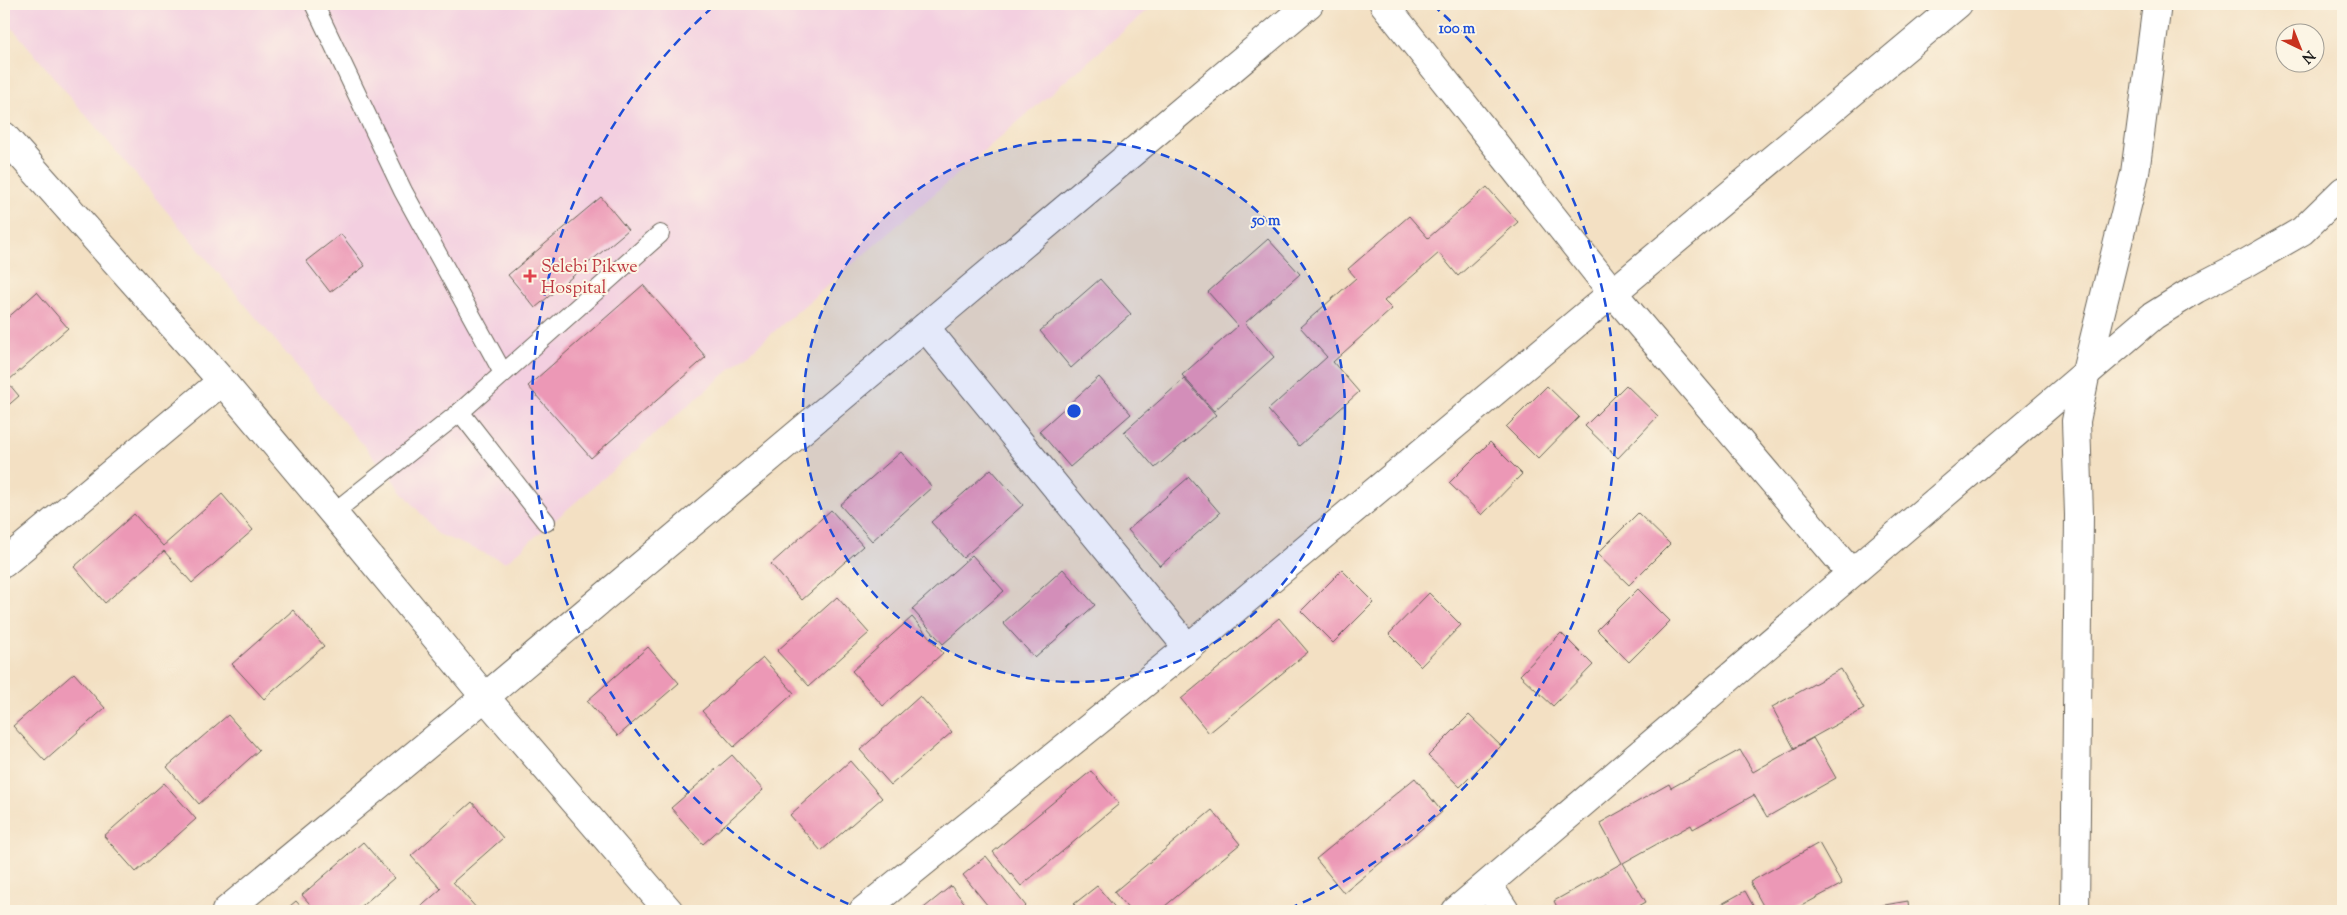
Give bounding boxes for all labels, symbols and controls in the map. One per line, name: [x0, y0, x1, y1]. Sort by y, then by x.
text: 100 m: [1439, 19, 1476, 40]
north arrow: [2274, 22, 2324, 72]
text: N: [2297, 45, 2318, 67]
text: 50 m: [1251, 211, 1281, 232]
place label: Selebi Pikwe Hospital: [541, 255, 638, 302]
marker: Selebi Pikwe Hospital: [523, 269, 537, 283]
centre of rings: [1065, 402, 1083, 420]

